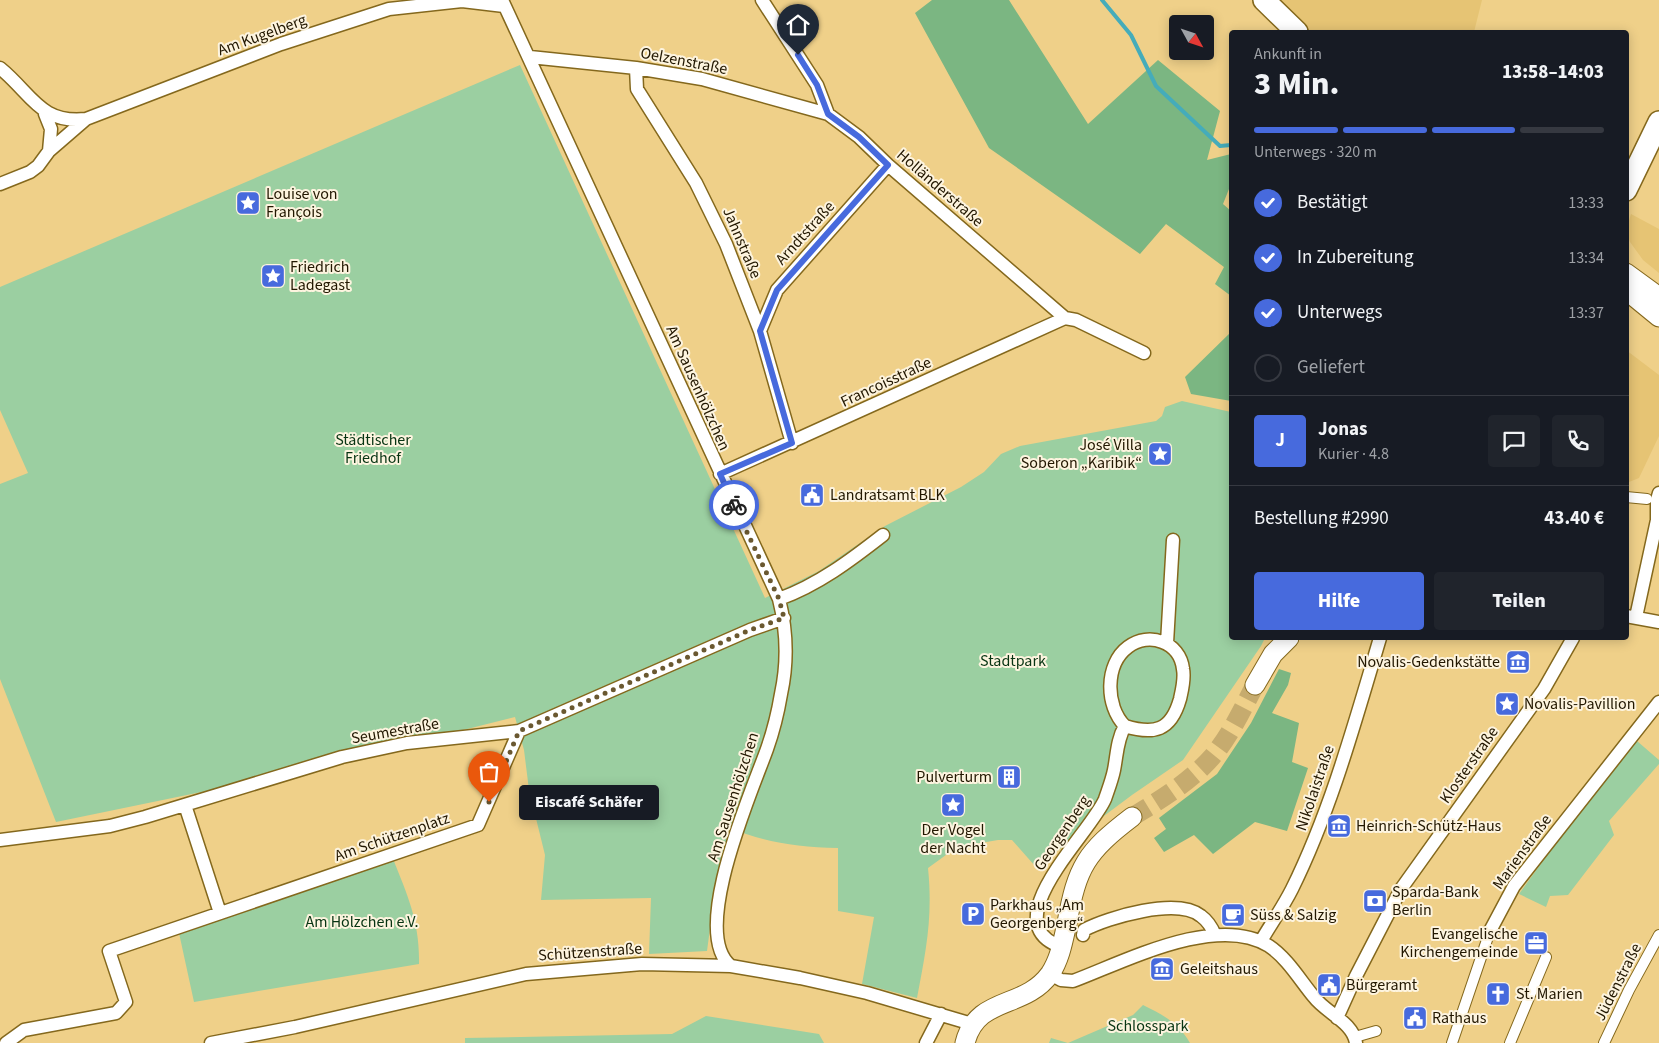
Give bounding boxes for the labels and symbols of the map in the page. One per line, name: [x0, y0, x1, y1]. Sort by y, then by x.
pin: [777, 4, 819, 55]
street label: Am Kugelberg: [215, 9, 309, 61]
north arrow: [1169, 15, 1214, 60]
street label: Oelzenstraße: [639, 42, 729, 80]
street label: Holländerstraße: [892, 144, 988, 232]
place label: Louise von François: [266, 183, 338, 223]
place icon: Louise von François: [235, 190, 261, 216]
street label: Arndtstraße: [770, 196, 840, 270]
street label: Jahnstraße: [717, 204, 767, 282]
place label: Friedrich Ladegast: [290, 256, 351, 296]
place icon: Friedrich Ladegast: [260, 263, 286, 289]
street label: Am Sausenhölzchen: [661, 322, 735, 454]
street label: Francoisstraße: [837, 351, 935, 413]
park label: Städtischer Friedhof: [335, 429, 411, 469]
place label: José Villa Soberon „Karibik“: [1021, 434, 1142, 474]
place icon: José Villa Soberon „Karibik“: [1147, 441, 1173, 467]
courier: [709, 480, 759, 530]
public building icon: Landratsamt BLK: [799, 482, 825, 508]
place label: Landratsamt BLK: [830, 484, 946, 506]
museum icon: Novalis-Gedenkstätte: [1505, 649, 1531, 675]
park label: Stadtpark: [980, 650, 1046, 672]
place label: Novalis-Gedenkstätte: [1357, 651, 1500, 673]
place icon: Novalis-Pavillion: [1494, 691, 1520, 717]
place label: Novalis-Pavillion: [1524, 693, 1635, 715]
street label: Seumestraße: [349, 712, 441, 750]
street label: Klosterstraße: [1434, 722, 1504, 808]
street label: Am Sausenhölzchen: [702, 730, 764, 864]
street label: Nikolaistraße: [1290, 742, 1340, 834]
pin: [468, 751, 510, 802]
building icon: Pulverturm: [996, 764, 1022, 790]
place label: Pulverturm: [916, 766, 992, 788]
callout: Eiscafé Schäfer: [519, 784, 659, 820]
street label: Georgenberg: [1029, 791, 1095, 875]
place icon: Der Vogel der Nacht: [940, 792, 966, 818]
street label: Am Schützenplatz: [332, 807, 453, 867]
street label: Marienstraße: [1487, 810, 1557, 894]
museum icon: Heinrich-Schütz-Haus: [1326, 813, 1352, 839]
place label: Heinrich-Schütz-Haus: [1356, 815, 1502, 837]
place label: Der Vogel der Nacht: [920, 819, 986, 859]
place label: Sparda-Bank Berlin: [1392, 881, 1479, 921]
bank icon: Sparda-Bank Berlin: [1362, 888, 1388, 914]
place label: Parkhaus „Am Georgenberg“: [990, 894, 1084, 934]
parking icon: Parkhaus „Am Georgenberg“: [960, 901, 986, 927]
cafe icon: Süss & Salzig: [1220, 902, 1246, 928]
place label: Süss & Salzig: [1250, 904, 1336, 926]
park label: Am Hölzchen e.V.: [306, 911, 418, 933]
place label: Evangelische Kirchengemeinde: [1400, 923, 1518, 963]
office icon: Evangelische Kirchengemeinde: [1523, 930, 1549, 956]
street label: Schützenstraße: [537, 937, 643, 967]
street label: Jüdenstraße: [1589, 939, 1647, 1024]
museum icon: Geleitshaus: [1149, 956, 1175, 982]
place label: Geleitshaus: [1180, 958, 1258, 980]
public building icon: Bürgeramt: [1316, 972, 1342, 998]
place label: Bürgeramt: [1346, 974, 1418, 996]
church icon: St. Marien: [1485, 981, 1511, 1007]
place label: St. Marien: [1516, 983, 1583, 1005]
public building icon: Rathaus: [1402, 1005, 1428, 1031]
place label: Rathaus: [1432, 1007, 1487, 1029]
park label: Schlosspark: [1108, 1015, 1189, 1037]

